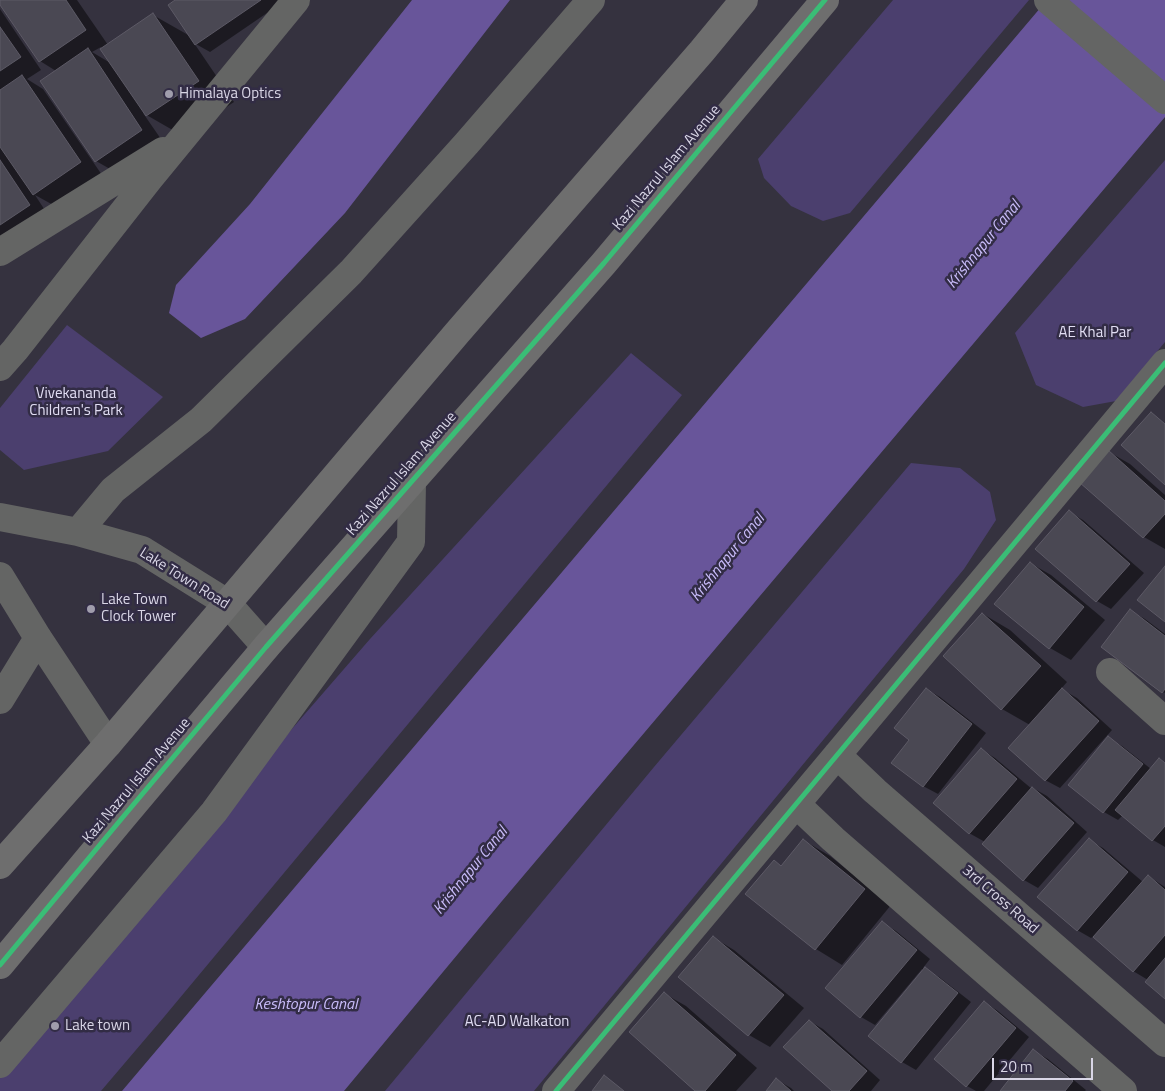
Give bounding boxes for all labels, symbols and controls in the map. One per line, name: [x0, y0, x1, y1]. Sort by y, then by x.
place label: Himalaya Optics: [179, 85, 281, 103]
marker: Himalaya Optics: [163, 88, 175, 100]
street label: Kazi Nazrul Islam Avenue: [609, 102, 725, 234]
water label: Krishnapur Canal: [943, 197, 1025, 293]
park label: AE Khal Par: [1059, 324, 1131, 342]
park label: Vivekananda Children's Park: [29, 385, 123, 420]
street label: Kazi Nazrul Islam Avenue: [343, 408, 461, 540]
water label: Krishnapur Canal: [687, 510, 769, 606]
street label: Lake Town Road: [136, 544, 232, 614]
place label: Lake Town Clock Tower: [101, 591, 176, 626]
marker: Lake Town Clock Tower: [85, 603, 97, 615]
street label: Kazi Nazrul Islam Avenue: [79, 715, 195, 847]
water label: Krishnapur Canal: [430, 823, 512, 919]
street label: 3rd Cross Road: [958, 862, 1042, 938]
water label: Keshtopur Canal: [255, 995, 357, 1015]
park label: AC-AD Walkaton: [465, 1013, 569, 1031]
place label: Lake town: [65, 1017, 130, 1035]
marker: Lake town: [49, 1020, 61, 1032]
scale bar: [995, 1048, 1096, 1080]
text: 20 m: [1000, 1055, 1033, 1078]

